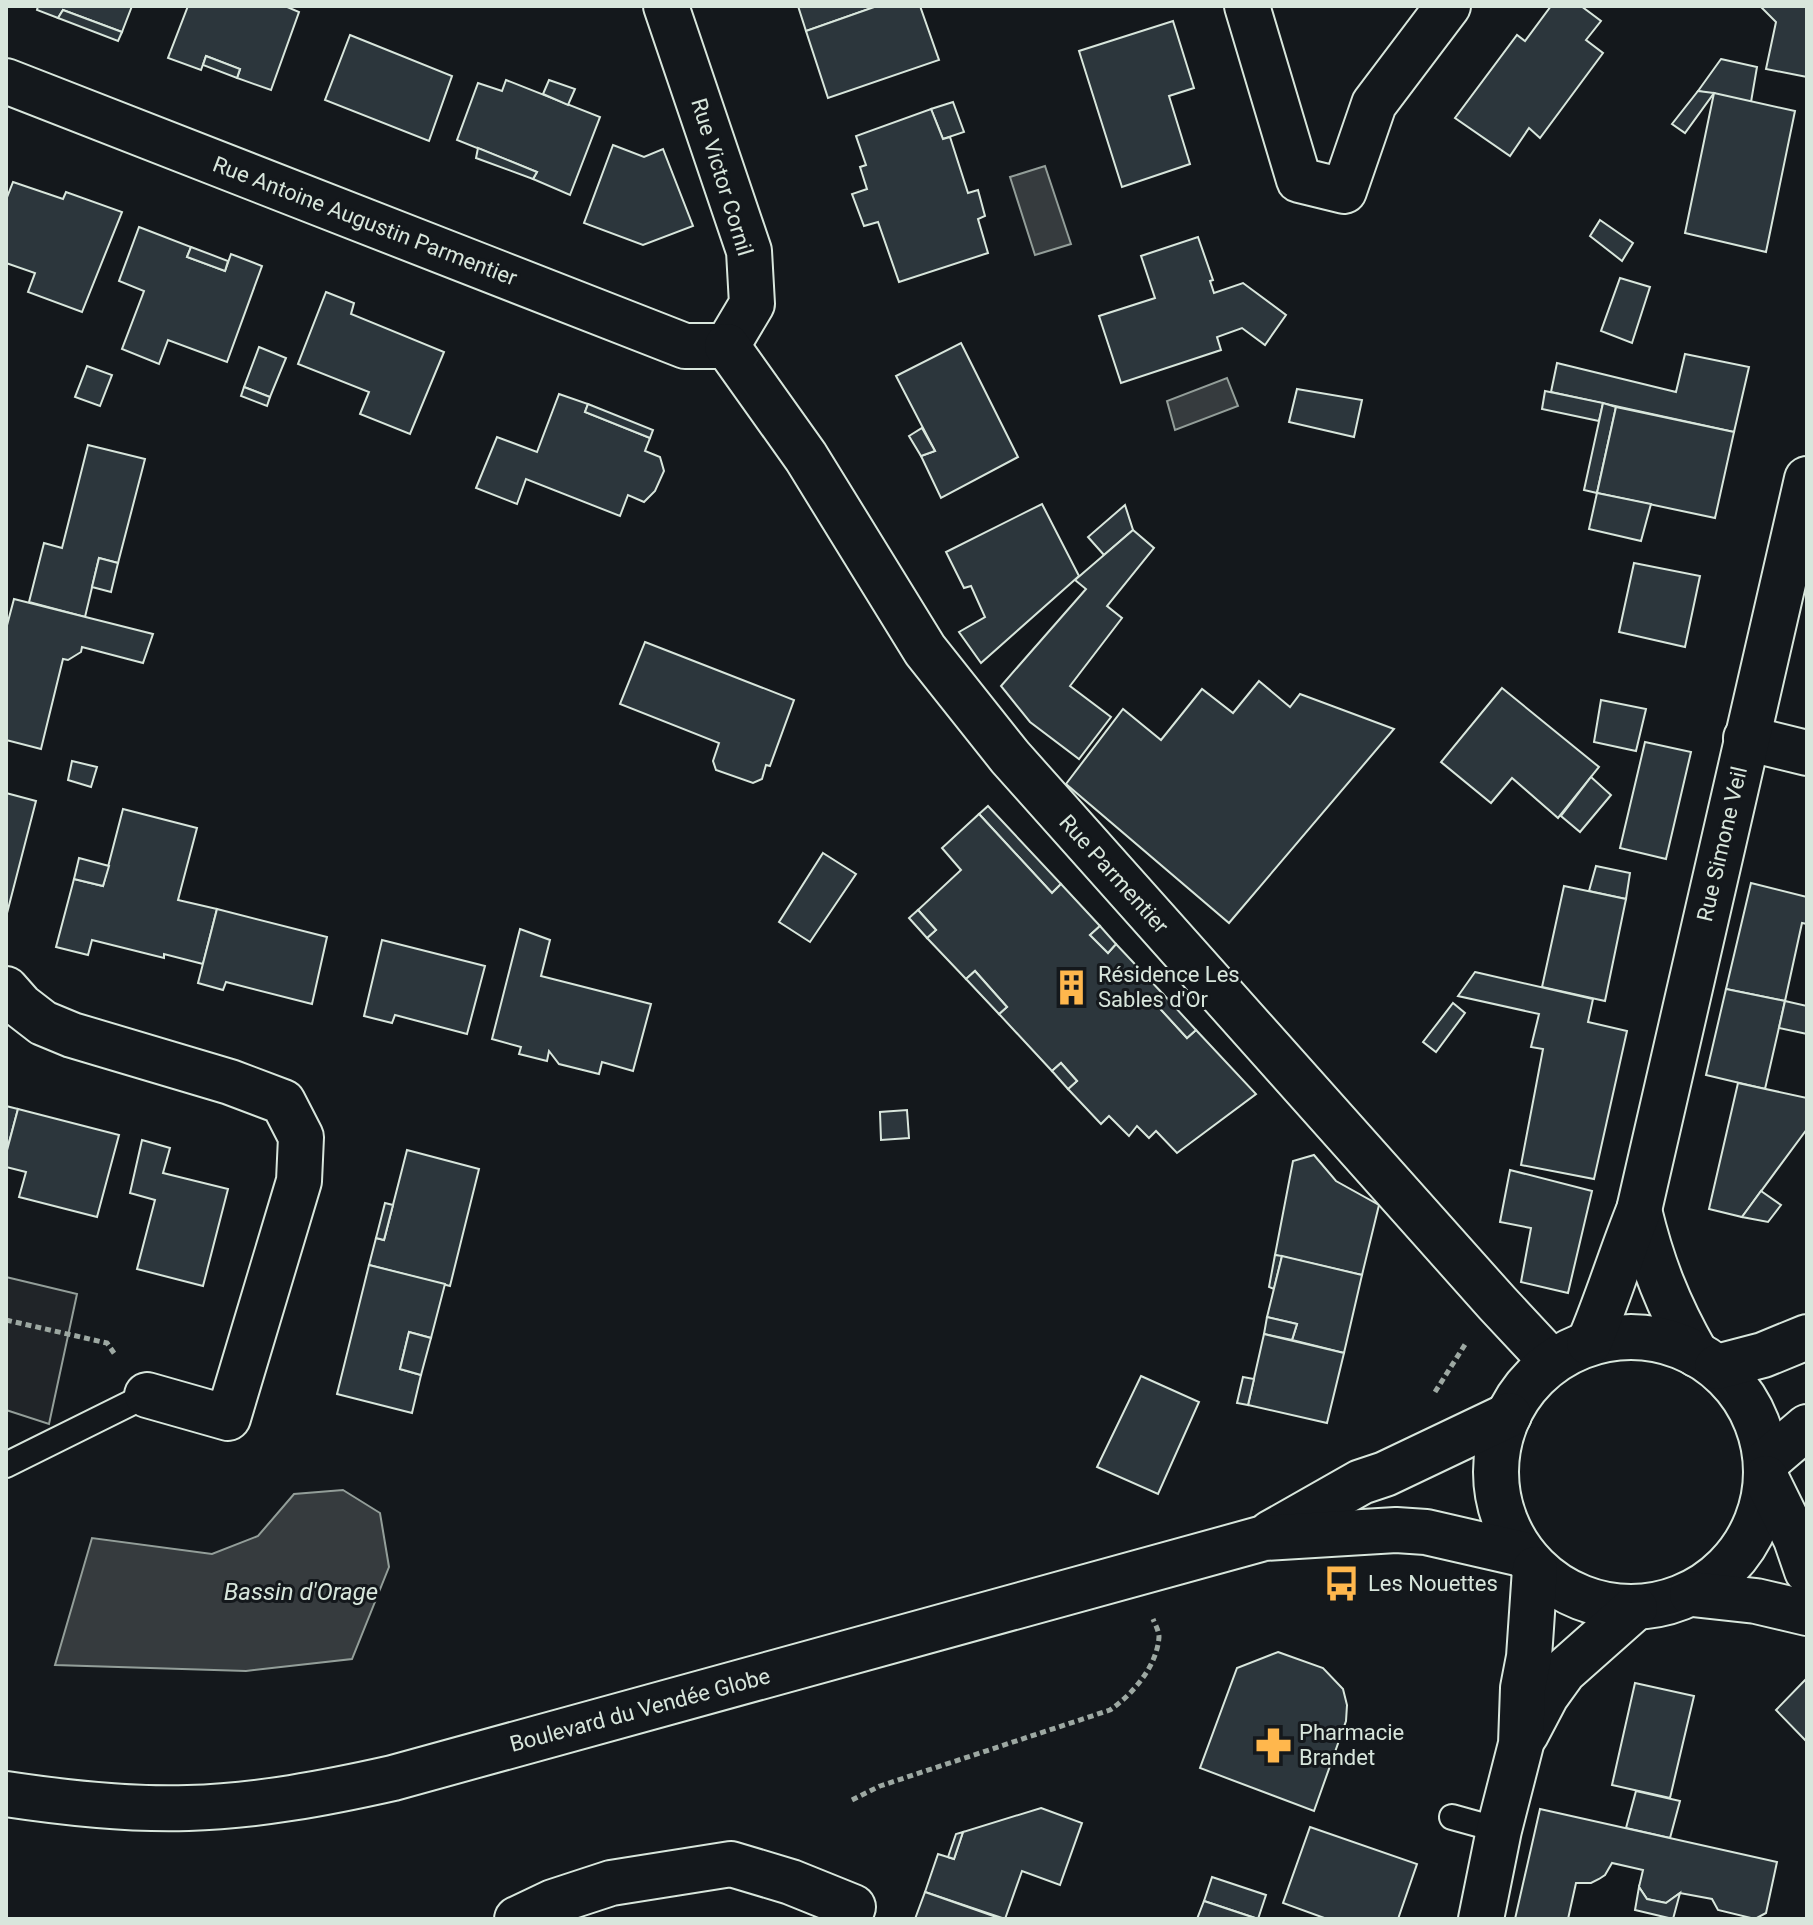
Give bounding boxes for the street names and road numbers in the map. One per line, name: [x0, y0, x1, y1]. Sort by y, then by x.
street label: Rue Victor Cornil: [686, 95, 758, 259]
street label: Rue Antoine Augustin Parmentier: [209, 151, 521, 291]
street label: Rue Simone Veil: [1692, 764, 1752, 924]
street label: Rue Parmentier: [1054, 810, 1174, 939]
street label: Boulevard du Vendée Globe: [507, 1663, 773, 1757]

